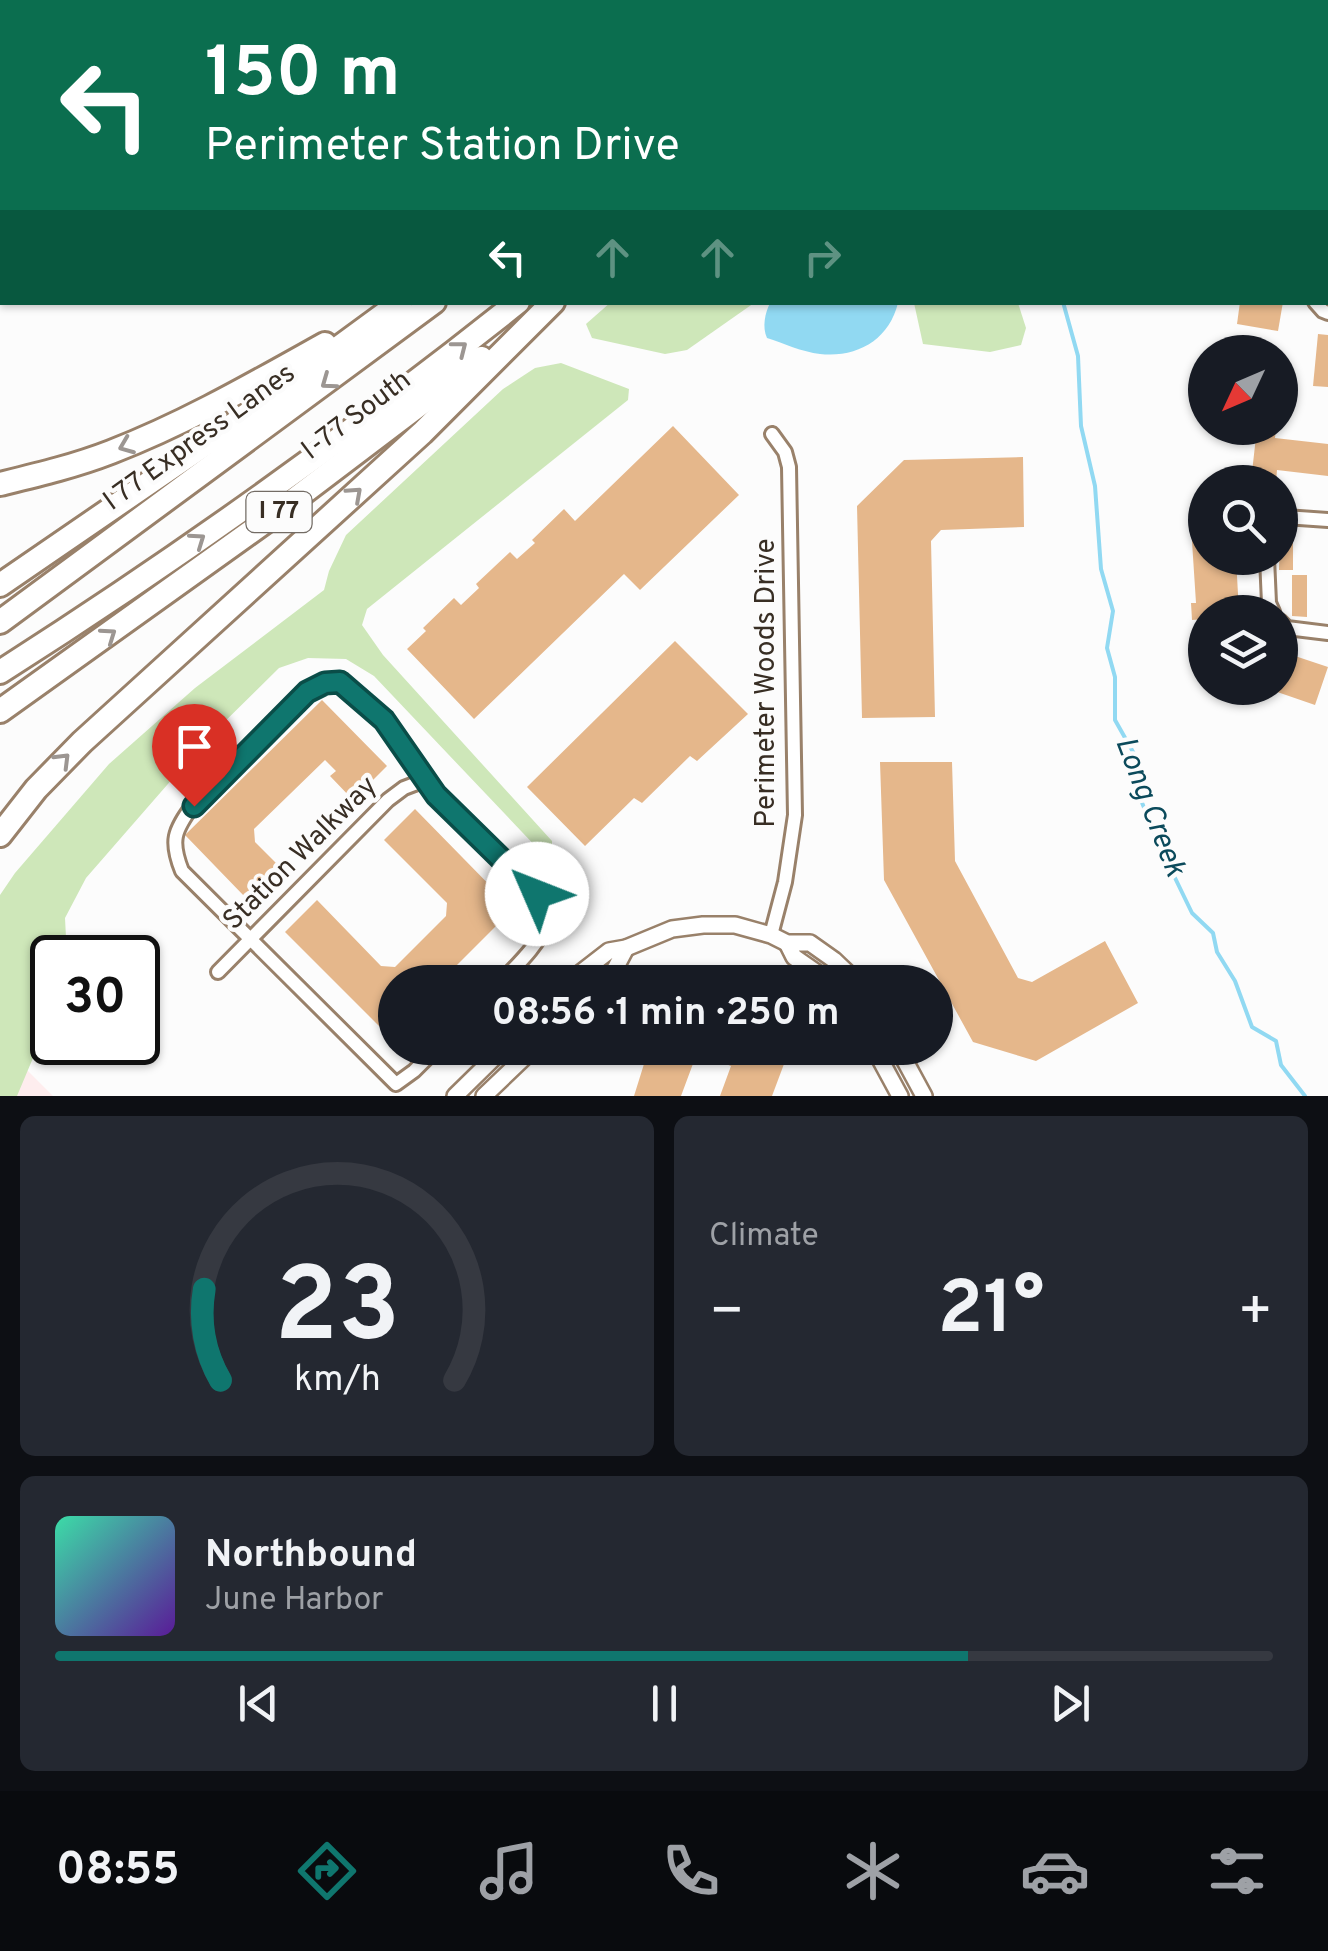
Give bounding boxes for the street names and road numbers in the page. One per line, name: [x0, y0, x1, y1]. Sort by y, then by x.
street label: I 77 Express Lanes: [97, 356, 303, 520]
street label: I-77 South: [295, 363, 419, 469]
road number: I 77: [246, 492, 312, 532]
street label: Perimeter Woods Drive: [749, 538, 785, 828]
street label: Station Walkway: [216, 769, 386, 939]

